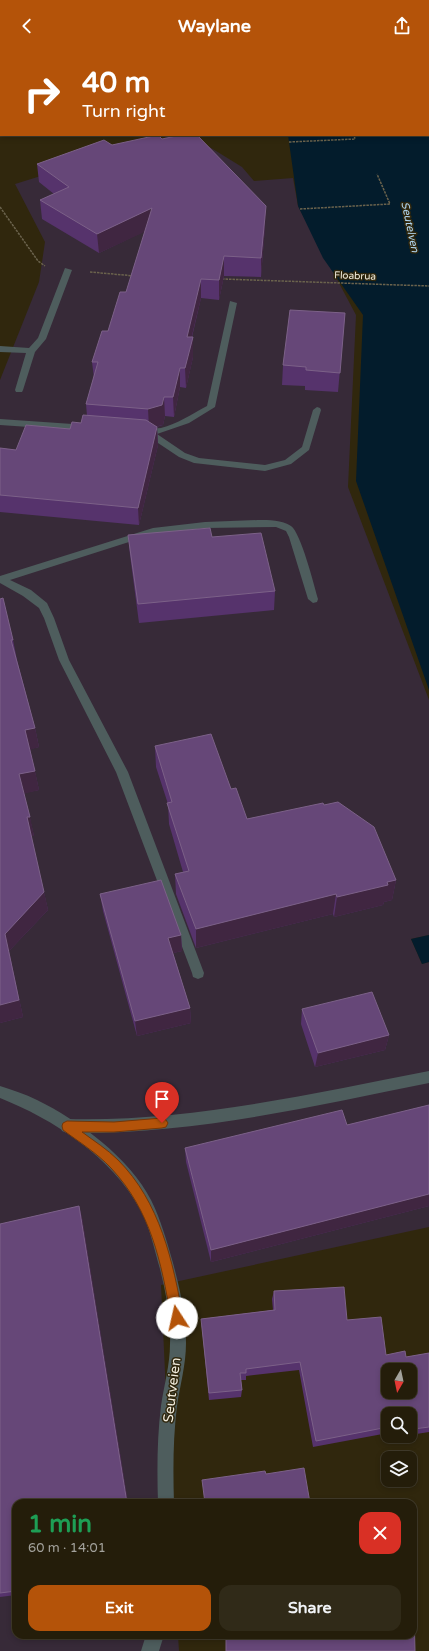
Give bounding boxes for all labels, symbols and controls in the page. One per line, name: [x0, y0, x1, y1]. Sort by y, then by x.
icon: back: [16, 15, 38, 37]
text: Waylane: [178, 15, 251, 37]
icon: share: [391, 15, 413, 37]
text: 40 m: [82, 66, 150, 100]
icon: right: [16, 68, 68, 120]
text: Turn right: [82, 100, 166, 122]
water label: Seutelven: [398, 200, 422, 254]
street label: Floabrua: [334, 269, 376, 283]
pin: [145, 1082, 179, 1123]
icon: arrive: [151, 1088, 173, 1110]
position arrow: [156, 1297, 198, 1339]
street label: Seutveien: [160, 1356, 184, 1424]
north arrow: [381, 1363, 417, 1399]
map controls: [381, 1363, 417, 1487]
button: search: [381, 1407, 417, 1443]
button: layers: [381, 1451, 417, 1487]
text: 1 min: [28, 1510, 92, 1539]
button: close: [359, 1512, 401, 1554]
text: 60 m · 14:01: [28, 1540, 106, 1556]
button: Exit: [28, 1585, 211, 1631]
button: Share: [219, 1585, 401, 1631]

